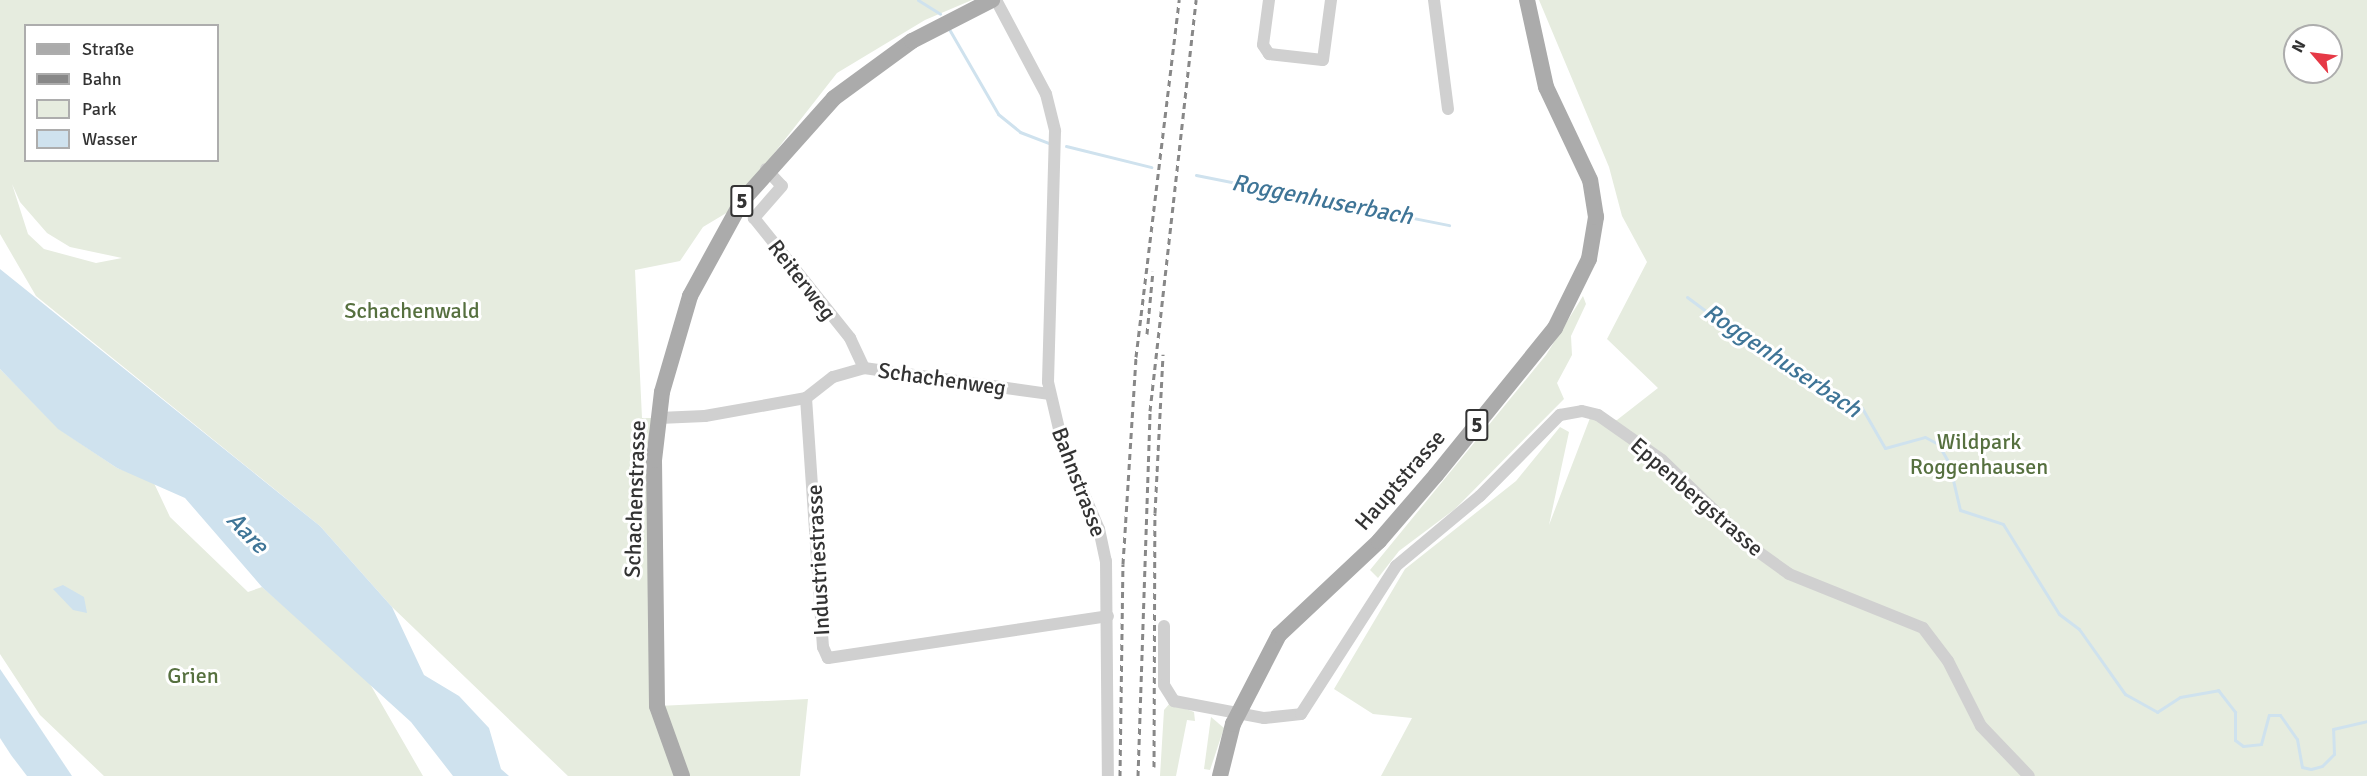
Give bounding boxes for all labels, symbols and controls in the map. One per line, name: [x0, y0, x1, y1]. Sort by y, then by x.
legend: [24, 24, 219, 162]
north arrow: [2283, 24, 2343, 84]
text: N: [2287, 37, 2310, 56]
text: Straße: [82, 38, 134, 60]
text: Bahn: [82, 68, 122, 90]
text: Park: [82, 98, 117, 120]
text: Wasser: [82, 128, 137, 150]
water label: Roggenhuserbach: [1229, 168, 1415, 232]
road number: 5: [730, 183, 754, 219]
street label: Reiterweg: [762, 234, 842, 326]
park label: Schachenwald: [344, 298, 480, 324]
water label: Roggenhuserbach: [1698, 298, 1866, 424]
street label: Schachenweg: [876, 357, 1008, 401]
road number: 5: [1465, 407, 1489, 443]
street label: Schachenstrasse: [619, 420, 651, 578]
street label: Bahnstrasse: [1046, 424, 1112, 540]
street label: Hauptstrasse: [1349, 425, 1451, 535]
park label: Wildpark Roggenhausen: [1910, 428, 2048, 480]
street label: Eppenbergstrasse: [1625, 432, 1769, 562]
street label: Industriestrasse: [801, 484, 835, 636]
water label: Aare: [220, 506, 274, 560]
park label: Grien: [167, 663, 219, 689]

